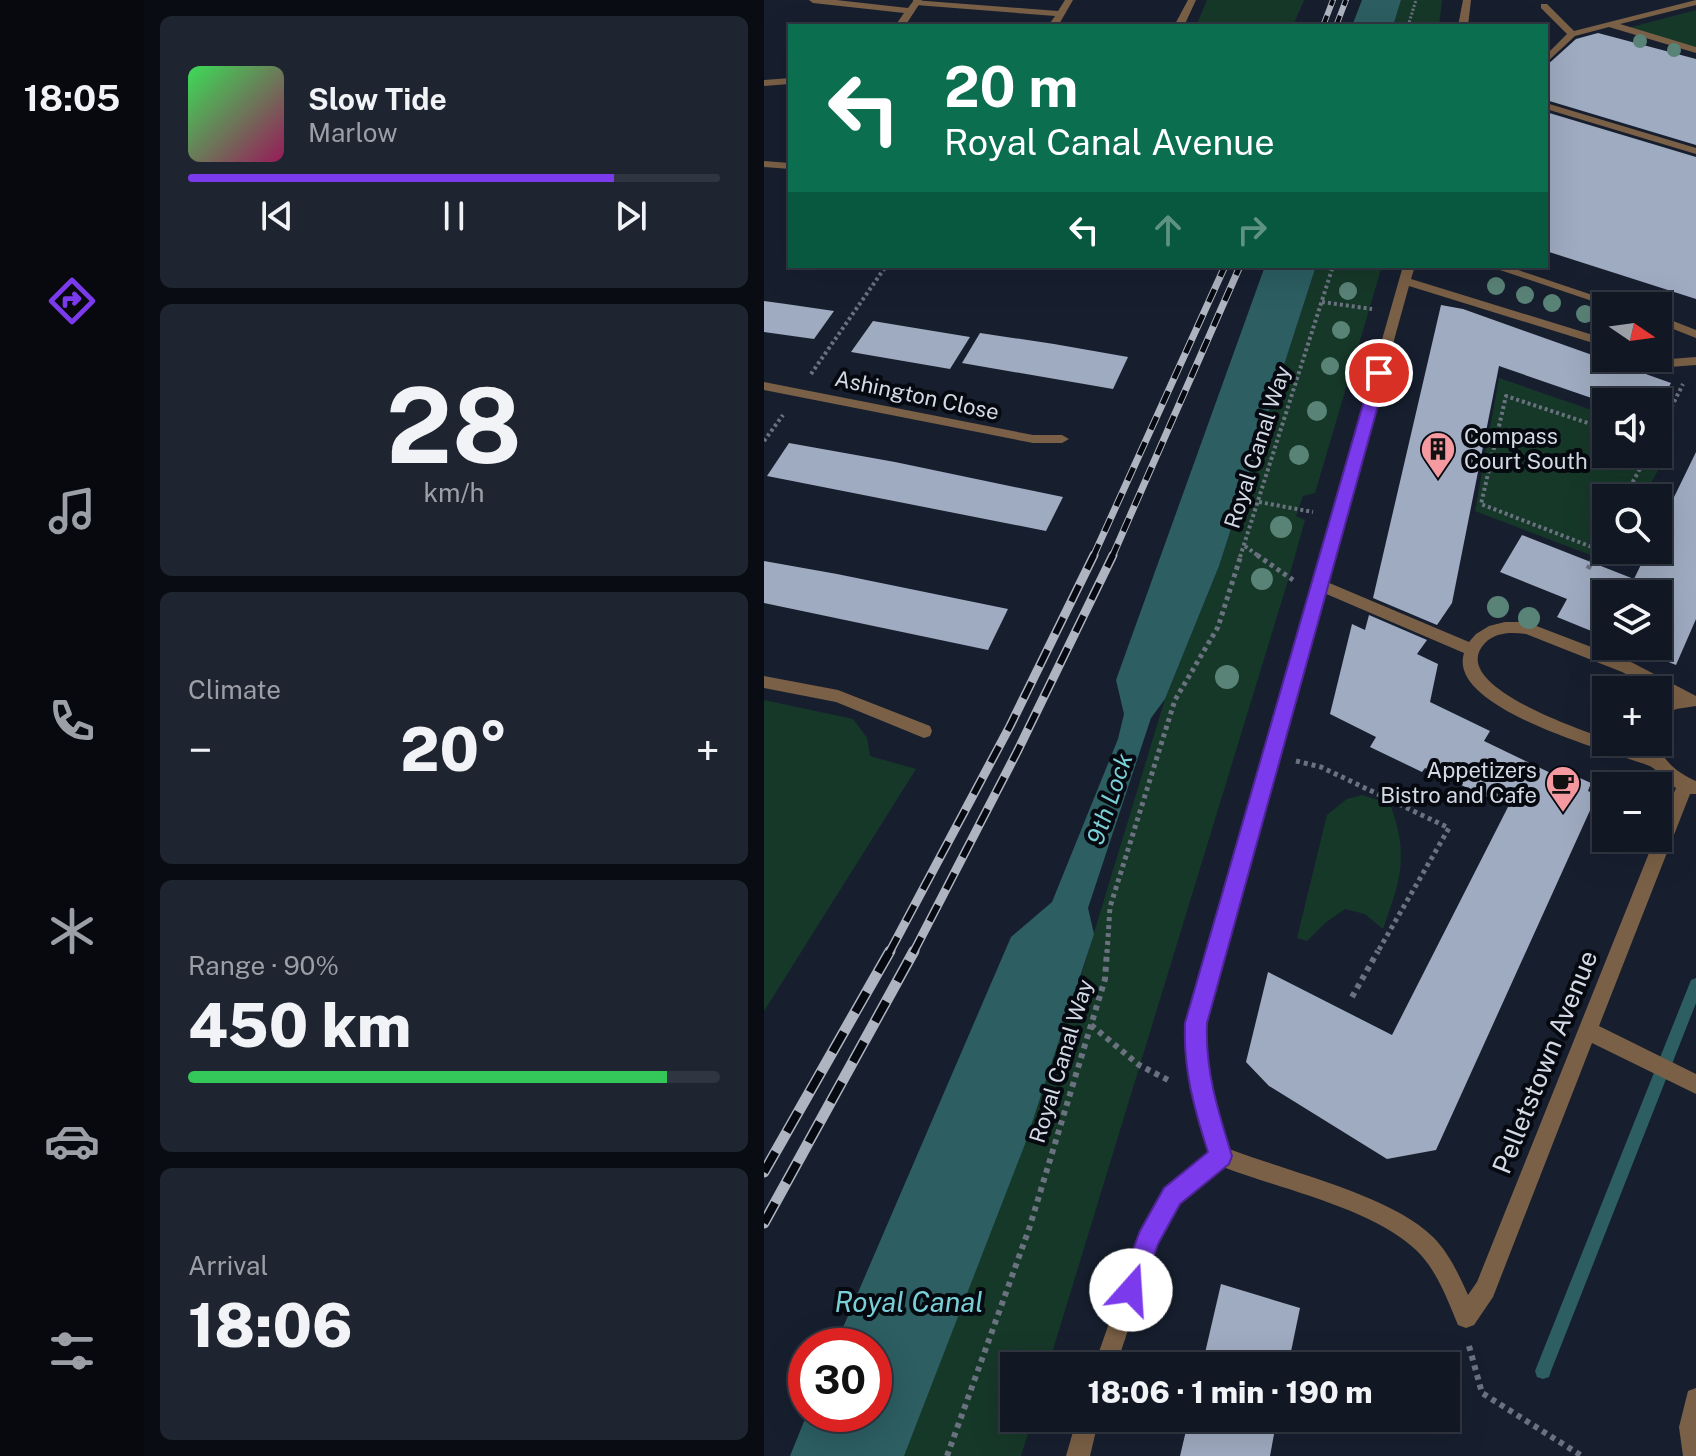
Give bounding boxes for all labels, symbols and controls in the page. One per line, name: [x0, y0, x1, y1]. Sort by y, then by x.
text: 20 m: [944, 54, 1078, 120]
icon: left: [812, 56, 916, 160]
text: 18:05: [24, 77, 120, 119]
text: Slow Tide: [308, 81, 447, 117]
text: Marlow: [308, 117, 398, 148]
text: Royal Canal Avenue: [944, 121, 1275, 163]
icon: previous: [255, 194, 299, 238]
icon: pause: [432, 194, 476, 238]
icon: next: [609, 194, 653, 238]
icon: left: [1062, 208, 1106, 252]
icon: ahead: [1146, 208, 1190, 252]
icon: right: [1230, 208, 1274, 252]
icon: directions: [44, 273, 100, 329]
north arrow: [1592, 292, 1672, 372]
map controls: [1592, 292, 1672, 852]
pin: [1345, 339, 1413, 407]
icon: arrive: [1357, 351, 1401, 395]
street label: Royal Canal Way: [1218, 362, 1296, 532]
text: 28: [386, 364, 522, 486]
street label: Ashington Close: [833, 365, 1001, 425]
button: sound: [1592, 388, 1672, 468]
place label: Compass Court South: [1464, 423, 1588, 474]
building icon: Compass Court South: [1419, 430, 1457, 480]
text: km/h: [423, 477, 485, 508]
icon: music: [44, 483, 100, 539]
button: search: [1592, 484, 1672, 564]
button: layers: [1592, 580, 1672, 660]
text: Climate: [188, 674, 281, 705]
button: +: [1592, 676, 1672, 756]
icon: phone: [44, 693, 100, 749]
text: 20°: [400, 714, 508, 785]
text: −: [188, 724, 212, 776]
text: +: [696, 724, 720, 776]
water label: 9th Lock: [1080, 750, 1138, 848]
place label: Appetizers Bistro and Cafe: [1380, 757, 1537, 808]
cafe icon: Appetizers Bistro and Cafe: [1544, 764, 1582, 814]
button: −: [1592, 772, 1672, 852]
icon: climate: [44, 903, 100, 959]
street label: Pelletstown Avenue: [1486, 946, 1603, 1178]
text: Range · 90%: [188, 950, 339, 981]
street label: Royal Canal Way: [1024, 976, 1098, 1146]
text: 450 km: [188, 990, 411, 1061]
icon: car: [44, 1113, 100, 1169]
position arrow: [1089, 1248, 1173, 1332]
text: Arrival: [188, 1250, 268, 1281]
water label: Royal Canal: [835, 1285, 983, 1318]
text: 18:06: [188, 1290, 353, 1361]
icon: filters: [44, 1323, 100, 1379]
speed limit sign: 30: [788, 1328, 892, 1432]
text: 18:06 · 1 min · 190 m: [1088, 1374, 1373, 1410]

